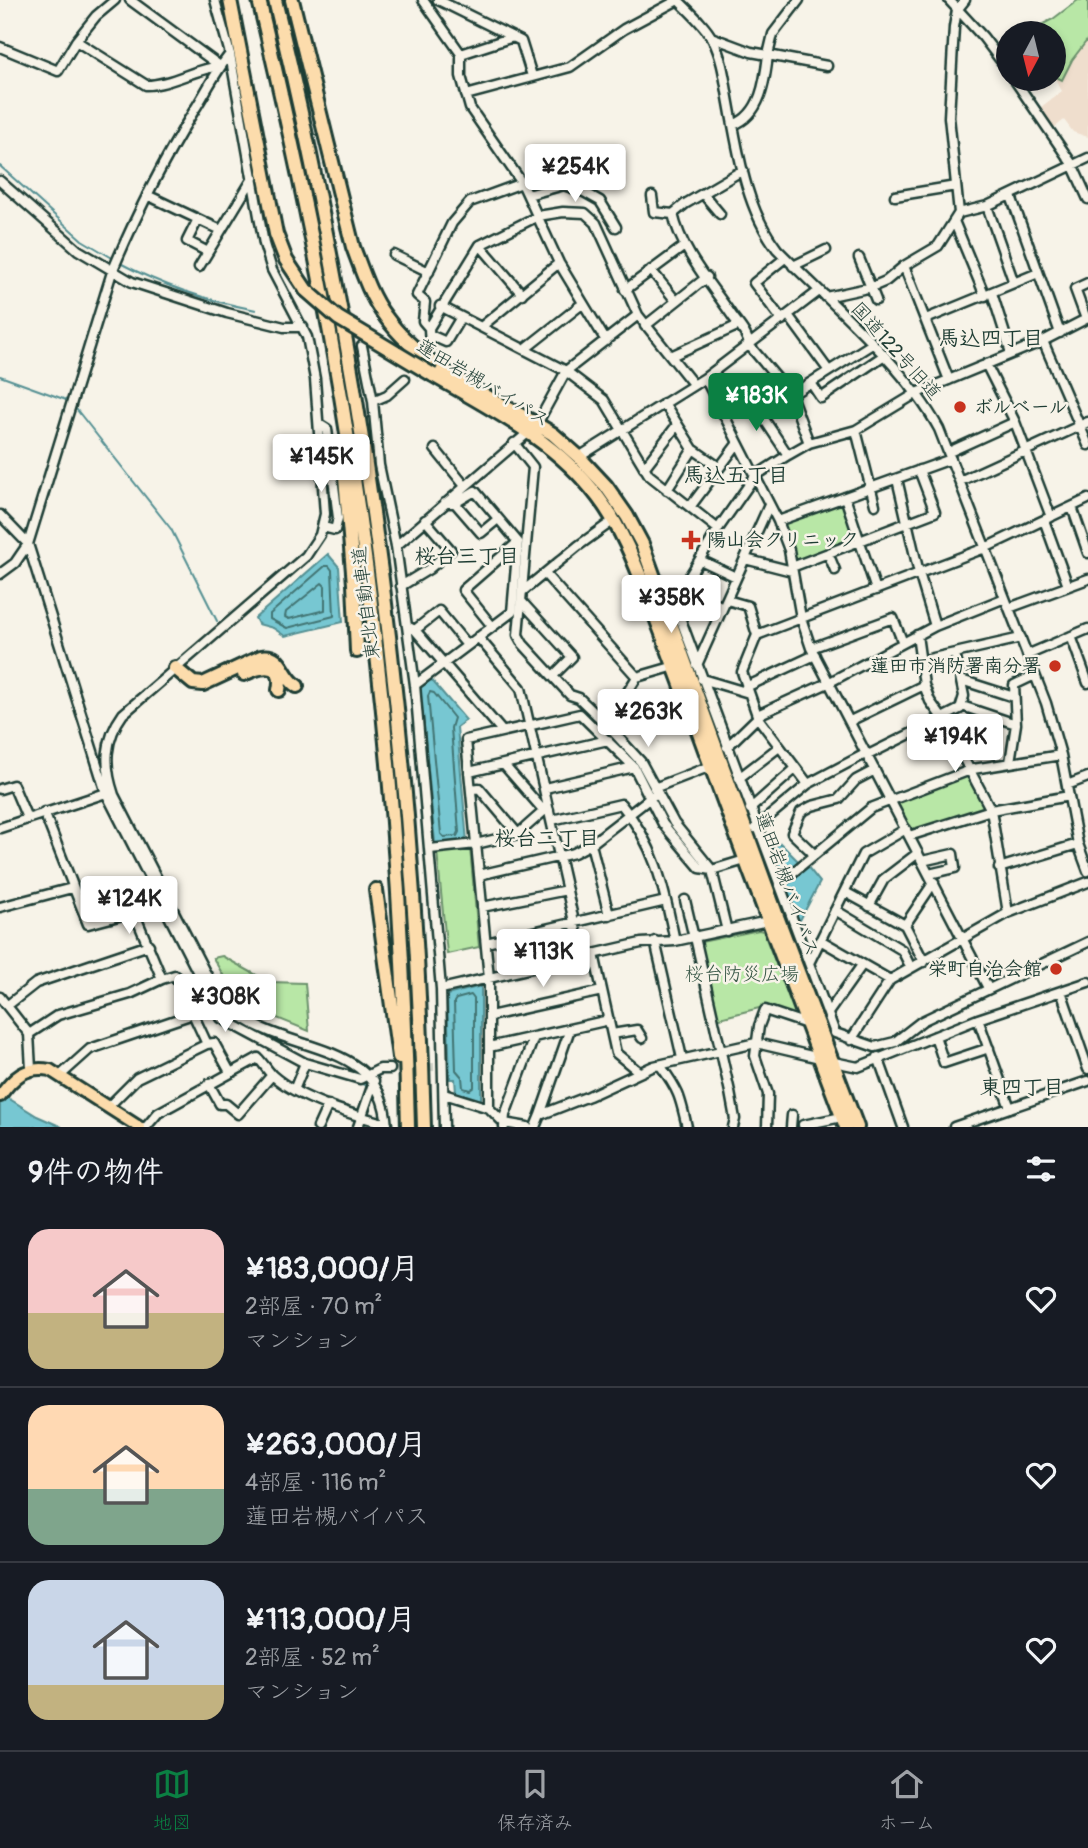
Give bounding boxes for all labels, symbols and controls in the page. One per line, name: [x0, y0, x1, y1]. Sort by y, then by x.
north arrow: [996, 21, 1066, 91]
map controls: [996, 21, 1066, 91]
pin: ¥254K: [526, 144, 624, 204]
text: ¥254K: [541, 152, 609, 181]
street label: 国道122号旧道: [846, 297, 946, 405]
district label: 馬込四丁目: [939, 325, 1044, 352]
street label: 蓮田岩槻バイパス: [412, 334, 554, 432]
pin: ¥183K: [707, 374, 805, 433]
text: ¥183K: [724, 381, 788, 410]
place label: ボルベール: [974, 395, 1068, 419]
marker: ボルベール: [952, 399, 968, 415]
pin: ¥145K: [272, 434, 370, 494]
text: ¥145K: [289, 442, 353, 471]
district label: 馬込五丁目: [684, 462, 789, 489]
place label: 陽山会クリニック: [707, 528, 859, 552]
marker: 陽山会クリニック: [681, 530, 701, 550]
district label: 桜台三丁目: [415, 543, 520, 570]
street label: 東北自動車道: [347, 545, 385, 661]
pin: ¥358K: [622, 576, 720, 635]
text: ¥358K: [638, 583, 704, 612]
place label: 蓮田市消防署南分署: [870, 654, 1041, 678]
marker: 蓮田市消防署南分署: [1047, 658, 1063, 674]
pin: ¥263K: [599, 690, 697, 749]
text: ¥263K: [614, 697, 682, 726]
pin: ¥194K: [906, 714, 1004, 774]
text: ¥194K: [923, 722, 987, 751]
street label: 蓮田岩槻バイパス: [750, 809, 824, 959]
district label: 桜台二丁目: [495, 825, 600, 852]
pin: ¥124K: [80, 876, 178, 936]
text: ¥124K: [96, 884, 162, 913]
pin: ¥113K: [494, 930, 592, 989]
text: ¥113K: [513, 937, 573, 966]
place label: 栄町自治会館: [928, 957, 1042, 981]
marker: 栄町自治会館: [1048, 961, 1064, 977]
park label: 桜台防災広場: [685, 962, 799, 986]
pin: ¥308K: [176, 974, 274, 1034]
text: ¥308K: [190, 982, 260, 1011]
district label: 東四丁目: [980, 1074, 1064, 1101]
icon: filters: [1022, 1150, 1060, 1188]
text: 9件の物件: [28, 1154, 163, 1191]
text: ¥183,000/月: [245, 1250, 419, 1287]
icon: home: [84, 1257, 168, 1341]
icon: heart: [1022, 1280, 1060, 1318]
text: 2部屋 · 70 m²: [245, 1292, 382, 1321]
text: マンション: [245, 1326, 359, 1355]
text: ¥263,000/月: [245, 1426, 427, 1463]
icon: home: [84, 1433, 168, 1517]
icon: heart: [1022, 1456, 1060, 1494]
text: 4部屋 · 116 m²: [245, 1468, 386, 1497]
text: 蓮田岩槻バイパス: [245, 1502, 429, 1531]
text: ¥113,000/月: [245, 1601, 416, 1638]
icon: home: [84, 1608, 168, 1692]
icon: heart: [1022, 1631, 1060, 1669]
text: 2部屋 · 52 m²: [245, 1643, 380, 1672]
text: マンション: [245, 1677, 359, 1706]
tab: 地図: [153, 1765, 191, 1835]
tab: 保存済み: [497, 1765, 573, 1835]
tab: ホーム: [879, 1765, 935, 1835]

